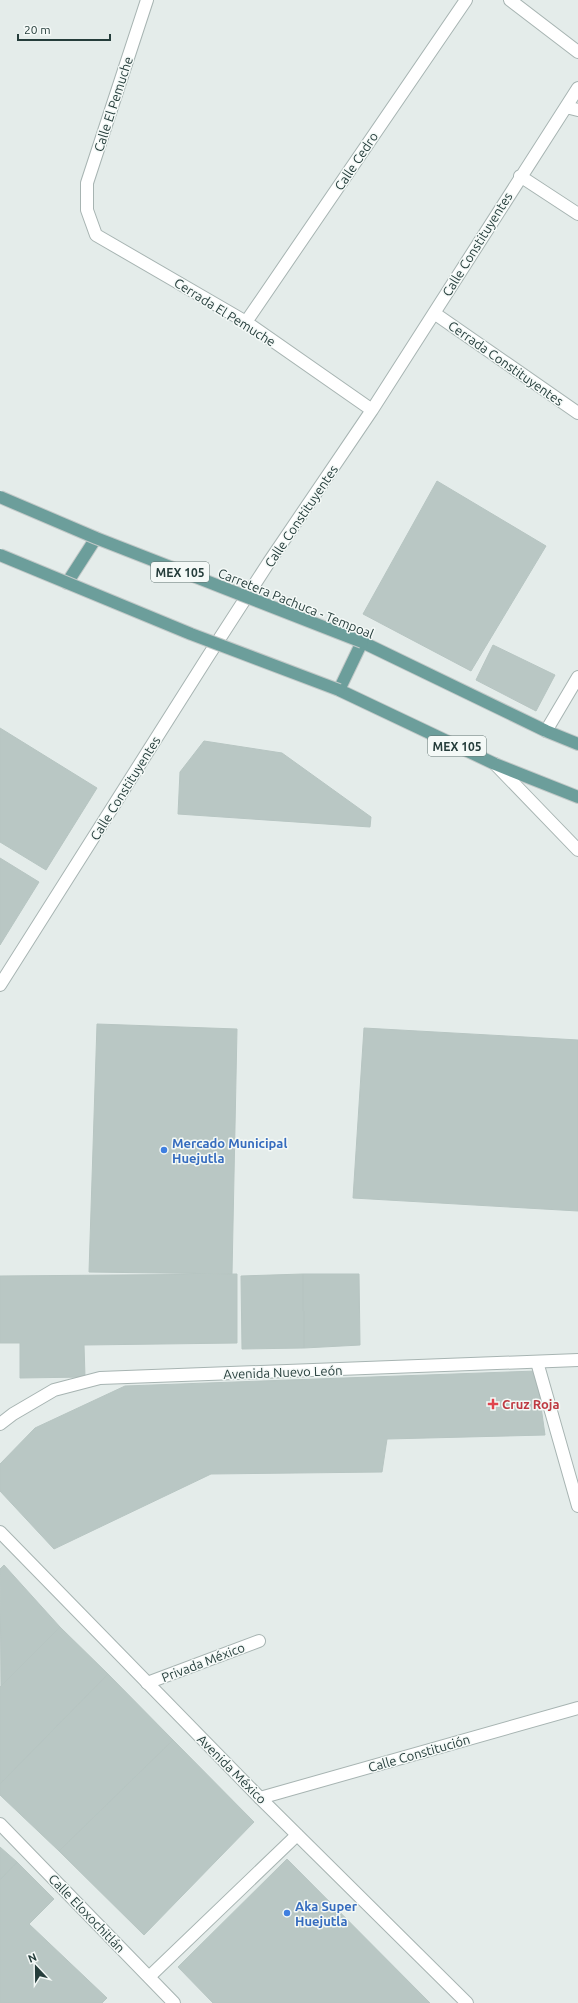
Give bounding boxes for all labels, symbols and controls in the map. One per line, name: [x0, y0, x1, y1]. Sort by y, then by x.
scale bar: [18, 16, 110, 42]
text: 20 m: [24, 23, 51, 36]
street label: Calle El Pemuche: [91, 55, 135, 153]
street label: Calle Cedro: [331, 129, 381, 193]
street label: Calle Constituyentes: [439, 189, 515, 298]
street label: Cerrada El Pemuche: [172, 275, 278, 349]
street label: Cerrada Constituyentes: [446, 318, 566, 408]
street label: Calle Constituyentes: [262, 462, 340, 570]
road number: MEX 105: [151, 562, 209, 582]
street label: Carretera Pachuca - Tempoal: [216, 565, 376, 641]
street label: Calle Constituyentes: [87, 733, 163, 842]
road number: MEX 105: [428, 736, 486, 756]
place label: Mercado Municipal Huejutla: [172, 1136, 287, 1165]
marker: Mercado Municipal Huejutla: [159, 1145, 169, 1155]
street label: Avenida Nuevo León: [223, 1363, 343, 1381]
place label: Cruz Roja: [502, 1397, 559, 1411]
marker: Cruz Roja: [487, 1398, 499, 1410]
street label: Privada México: [159, 1640, 247, 1684]
street label: Avenida México: [195, 1732, 269, 1806]
street label: Calle Constitución: [366, 1732, 472, 1774]
street label: Calle Eloxochitlán: [46, 1871, 128, 1955]
place label: Aka Super Huejutla: [295, 1899, 358, 1928]
marker: Aka Super Huejutla: [282, 1908, 292, 1918]
north arrow: [16, 1947, 56, 1987]
text: N: [26, 1951, 38, 1965]

